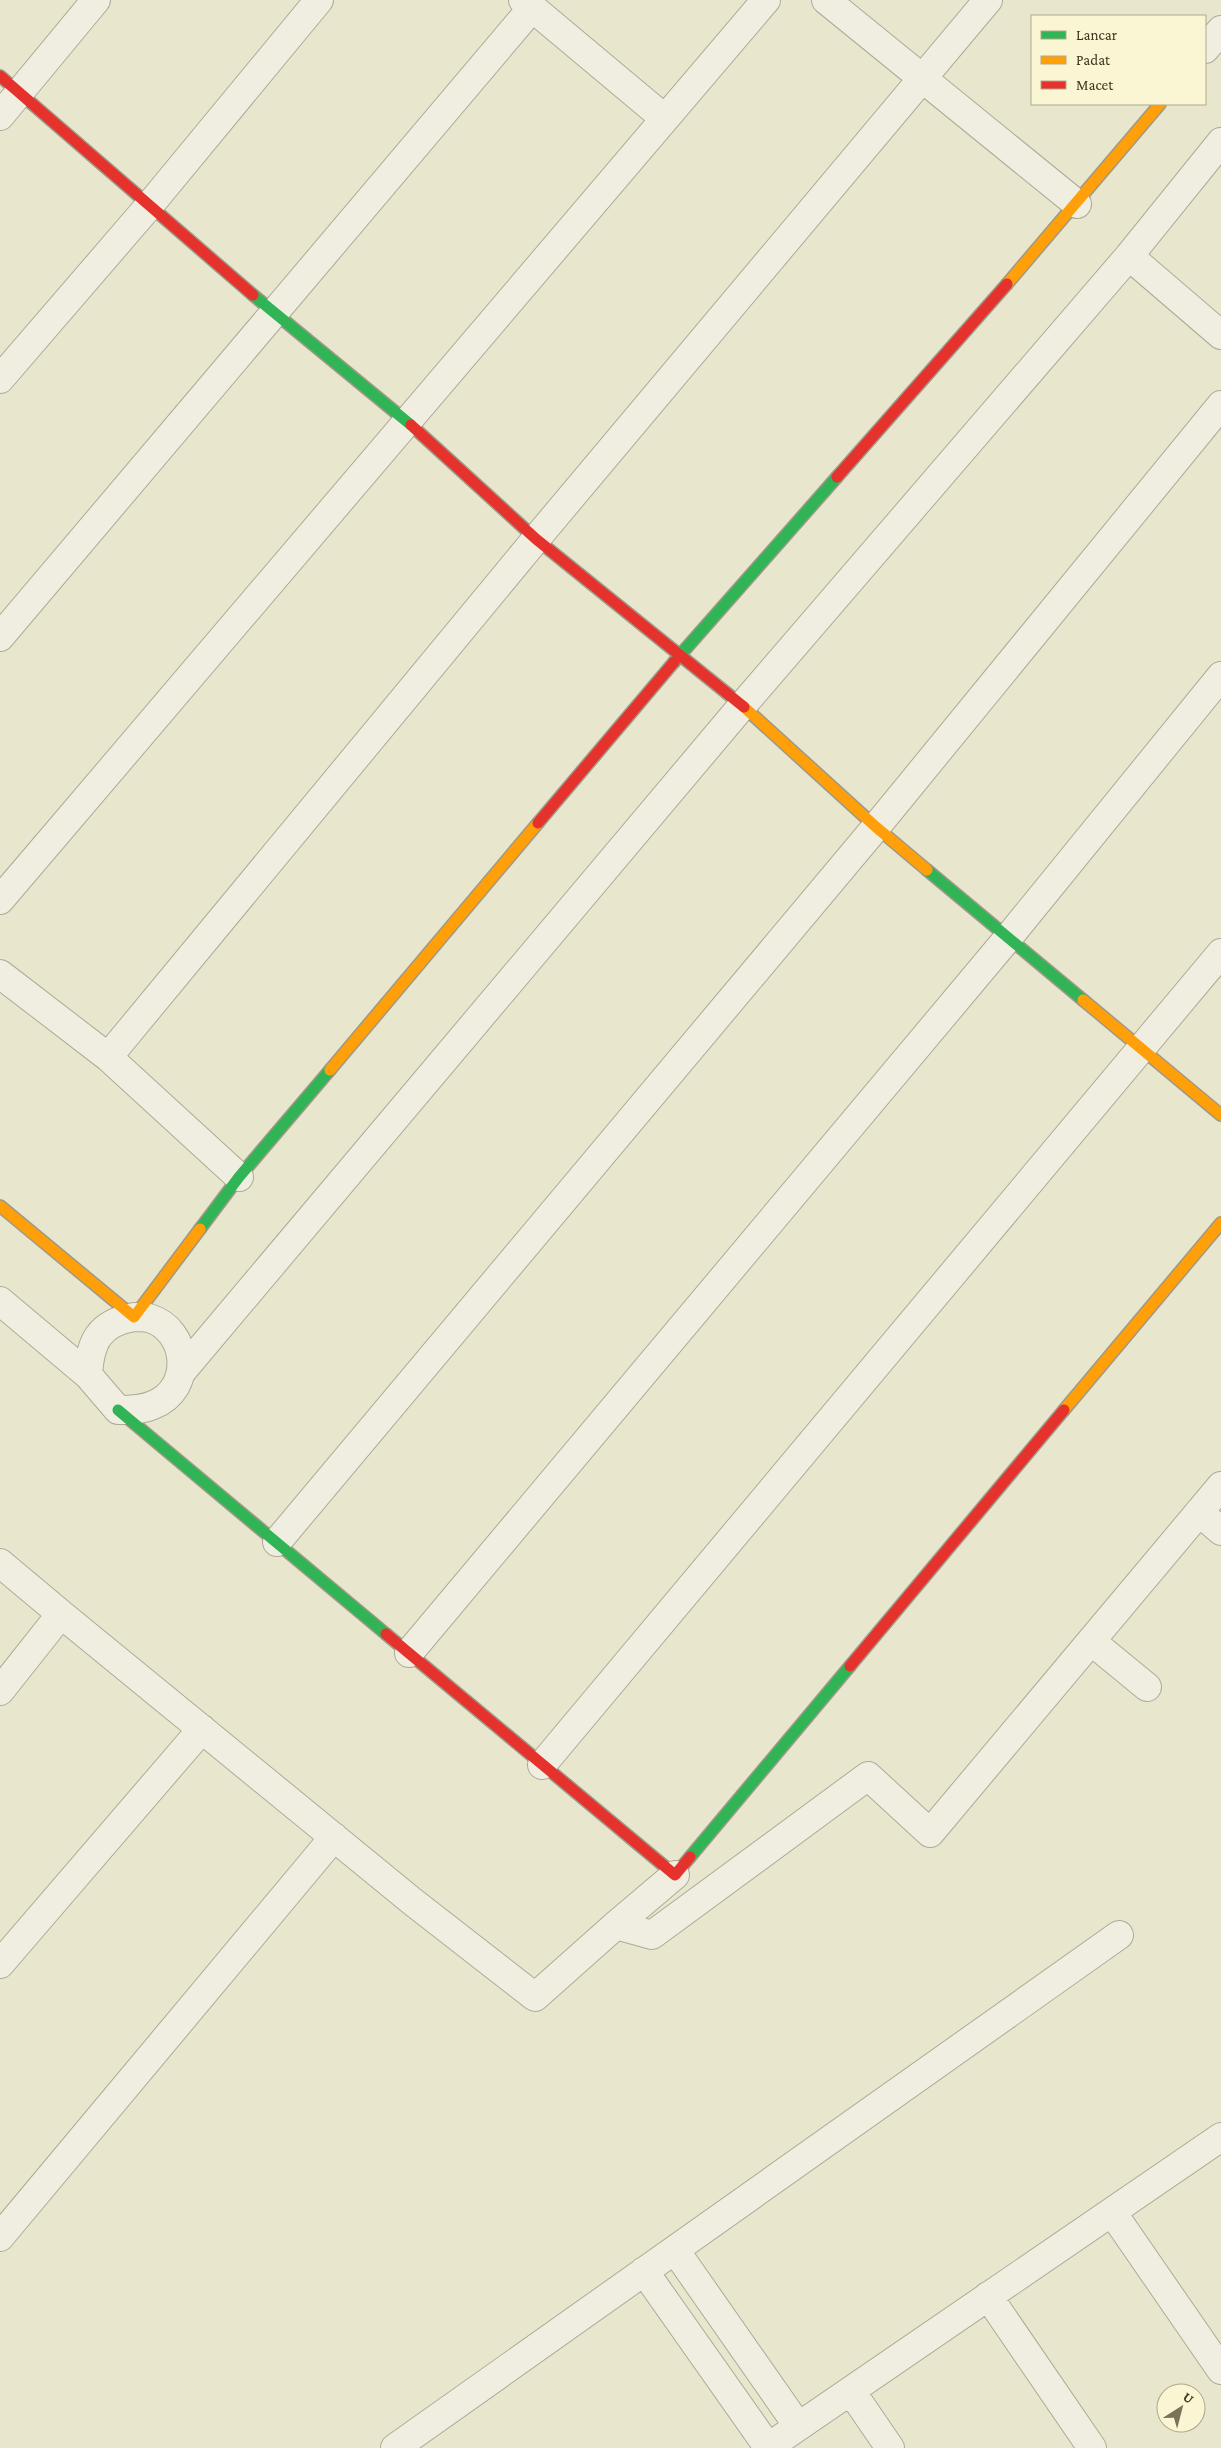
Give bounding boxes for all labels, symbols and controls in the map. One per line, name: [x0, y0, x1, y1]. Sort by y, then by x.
legend: [1031, 15, 1206, 105]
text: Lancar: [1076, 27, 1118, 43]
text: Padat: [1076, 52, 1111, 68]
text: Macet: [1076, 77, 1114, 93]
north arrow: [1156, 2383, 1206, 2433]
text: U: [1180, 2388, 1198, 2407]

